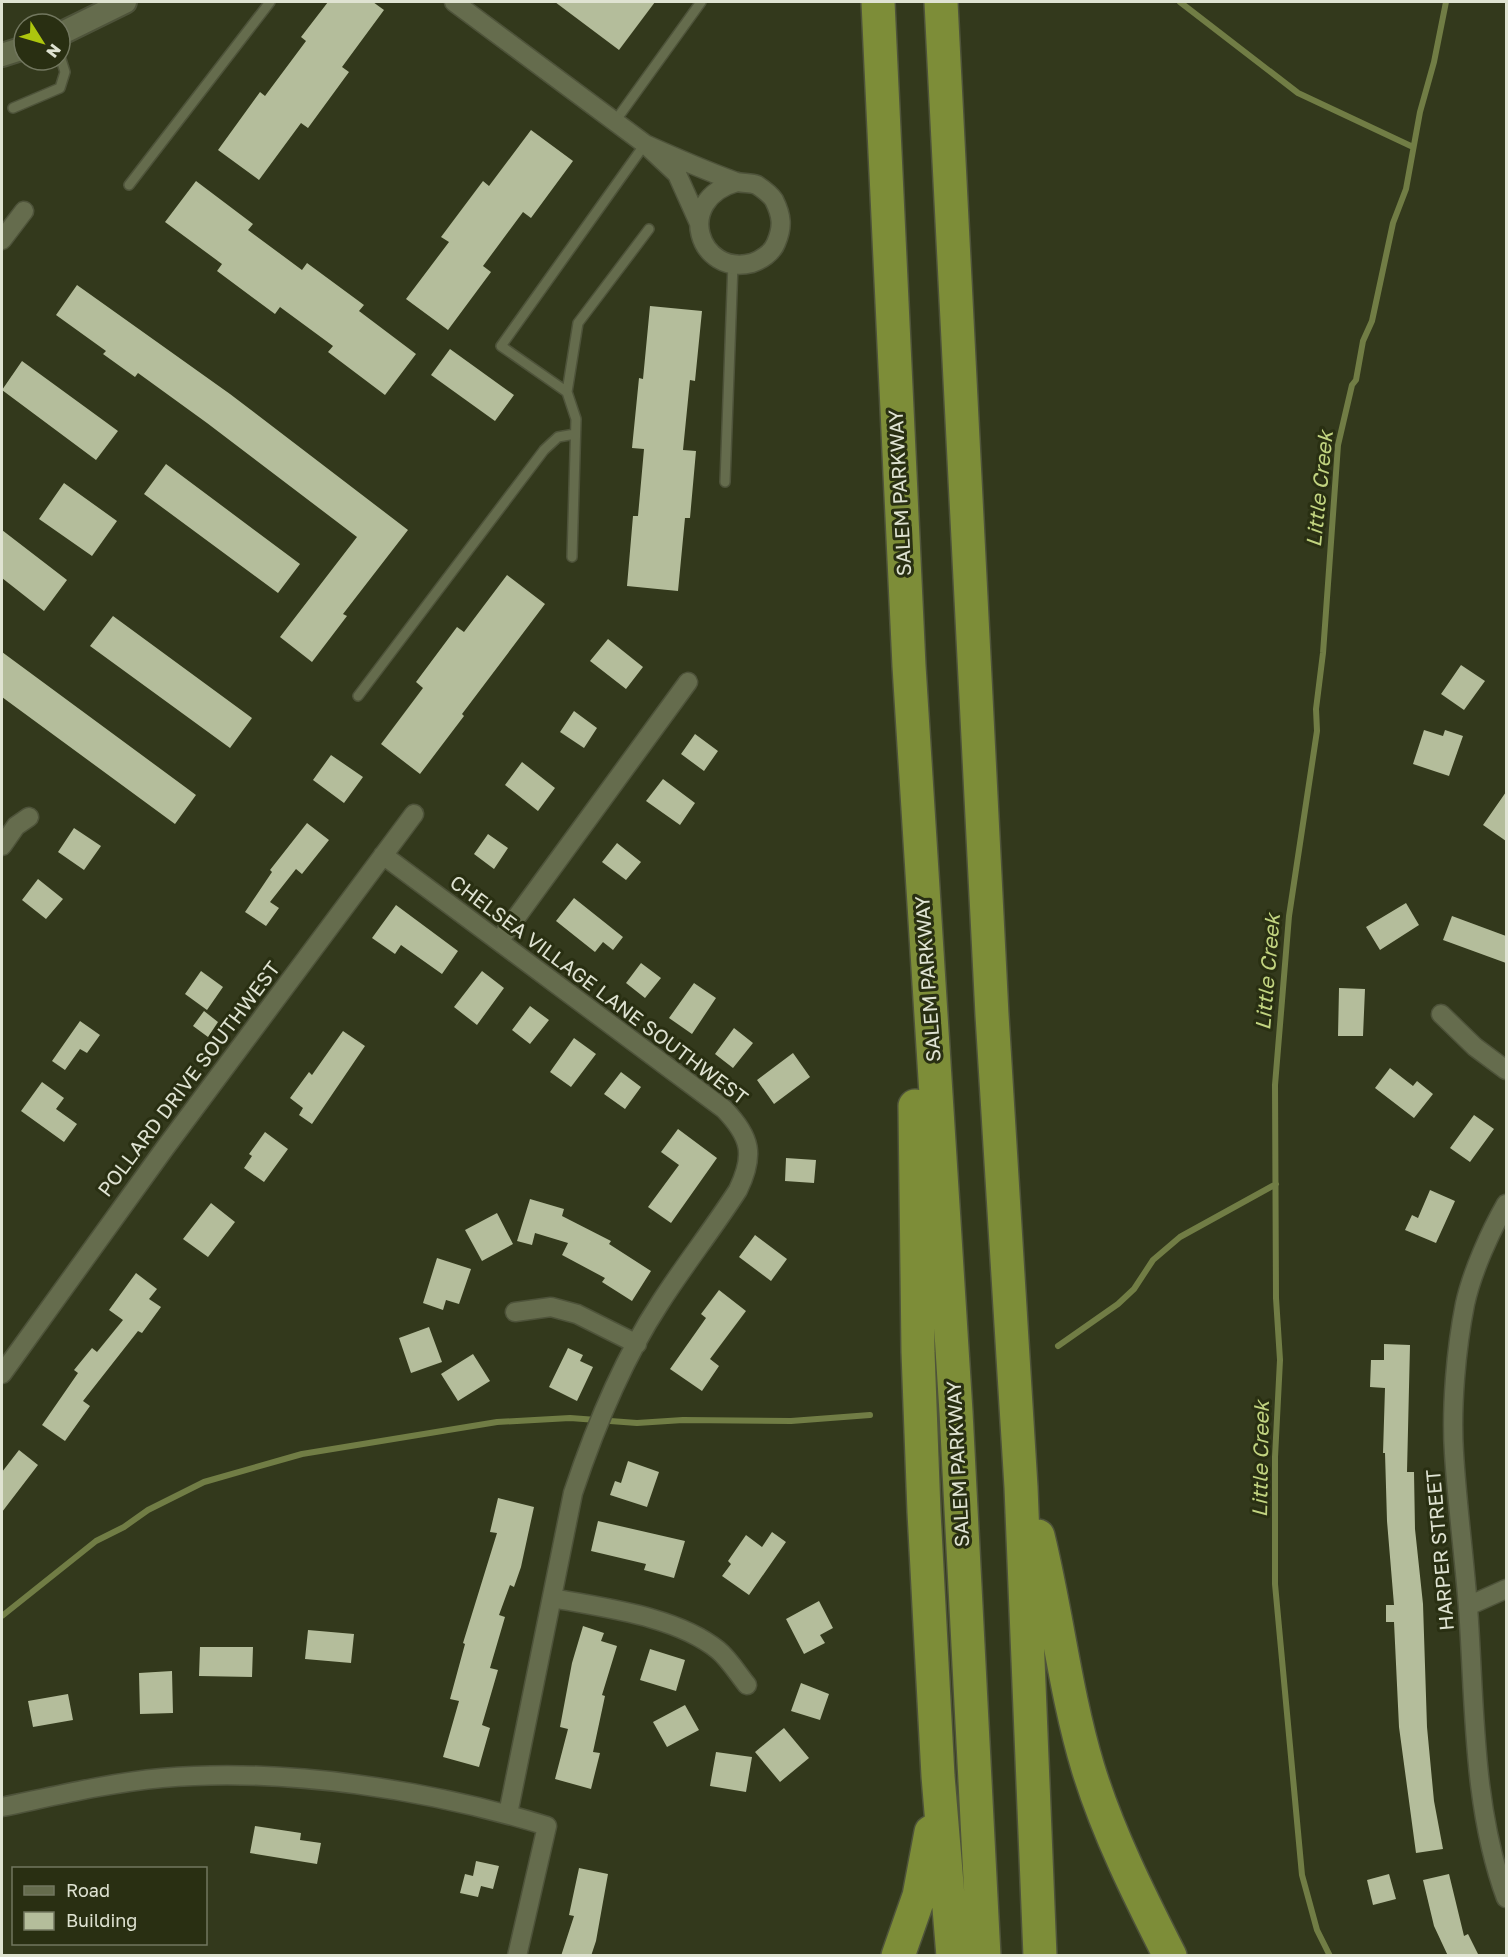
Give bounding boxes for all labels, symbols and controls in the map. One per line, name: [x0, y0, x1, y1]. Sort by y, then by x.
north arrow: [12, 12, 72, 72]
text: N: [42, 40, 66, 62]
street label: SALEM PARKWAY: [883, 409, 915, 577]
water label: Little Creek: [1300, 427, 1338, 548]
street label: CHELSEA VILLAGE LANE SOUTHWEST: [446, 869, 753, 1109]
street label: SALEM PARKWAY: [909, 895, 945, 1063]
water label: Little Creek: [1249, 911, 1285, 1031]
street label: POLLARD DRIVE SOUTHWEST: [92, 956, 284, 1201]
street label: SALEM PARKWAY: [941, 1380, 973, 1548]
water label: Little Creek: [1246, 1398, 1274, 1518]
street label: HARPER STREET: [1420, 1468, 1458, 1632]
legend: [12, 1867, 207, 1945]
text: Road: [66, 1879, 110, 1901]
text: Building: [66, 1909, 137, 1931]

